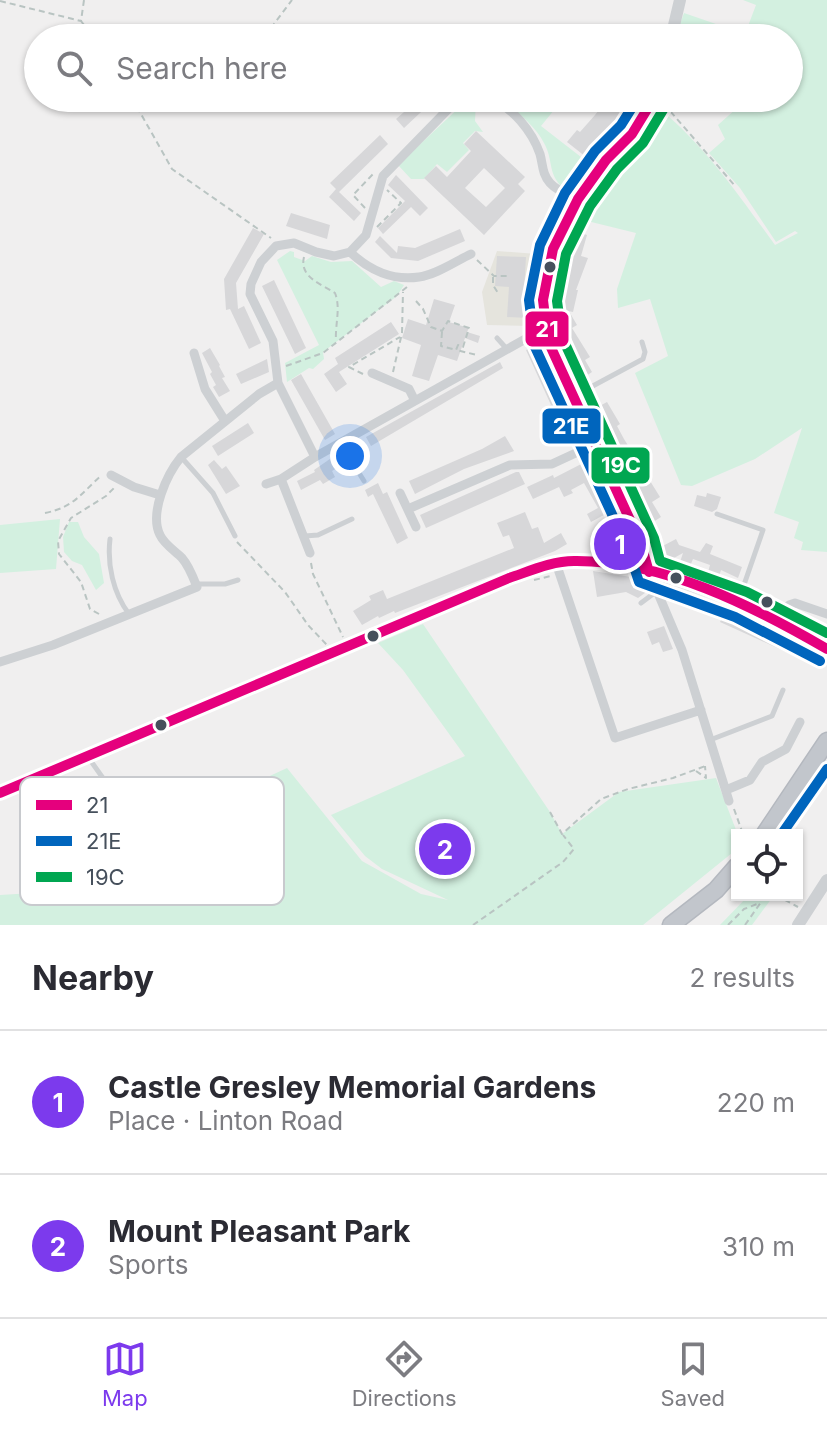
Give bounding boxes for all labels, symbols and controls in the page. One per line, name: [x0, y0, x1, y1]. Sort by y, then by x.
search box: [24, 24, 803, 112]
icon: search: [52, 46, 96, 90]
text: Search here: [116, 50, 288, 86]
unlabelled marker: [542, 259, 558, 275]
line badge: 21: [524, 310, 570, 348]
text: 21: [535, 316, 559, 342]
line badge: 21E: [541, 407, 602, 445]
text: 21E: [553, 413, 589, 439]
your location: [330, 436, 370, 476]
line badge: 19C: [590, 446, 651, 485]
text: 19C: [601, 452, 641, 478]
pin: 1: [594, 514, 646, 574]
unlabelled marker: [668, 570, 684, 586]
unlabelled marker: [759, 594, 775, 610]
unlabelled marker: [365, 628, 381, 644]
unlabelled marker: [153, 717, 169, 733]
legend: [20, 777, 284, 905]
text: 21: [86, 792, 108, 818]
pin: 2: [419, 819, 471, 879]
text: 21E: [86, 828, 122, 854]
map controls: [731, 829, 803, 901]
button: locate: [731, 829, 803, 901]
text: 19C: [86, 864, 125, 890]
text: Nearby: [32, 957, 154, 998]
text: 2 results: [690, 962, 795, 993]
text: Castle Gresley Memorial Gardens: [108, 1069, 596, 1105]
text: 1: [52, 1087, 64, 1118]
text: 220 m: [717, 1087, 795, 1118]
text: Place · Linton Road: [108, 1105, 343, 1136]
text: Mount Pleasant Park: [108, 1213, 411, 1249]
text: 2: [50, 1231, 66, 1262]
text: 310 m: [722, 1231, 795, 1262]
text: Sports: [108, 1249, 188, 1280]
tab: Map: [102, 1337, 148, 1411]
tab: Directions: [352, 1337, 457, 1411]
tab: Saved: [661, 1337, 725, 1411]

